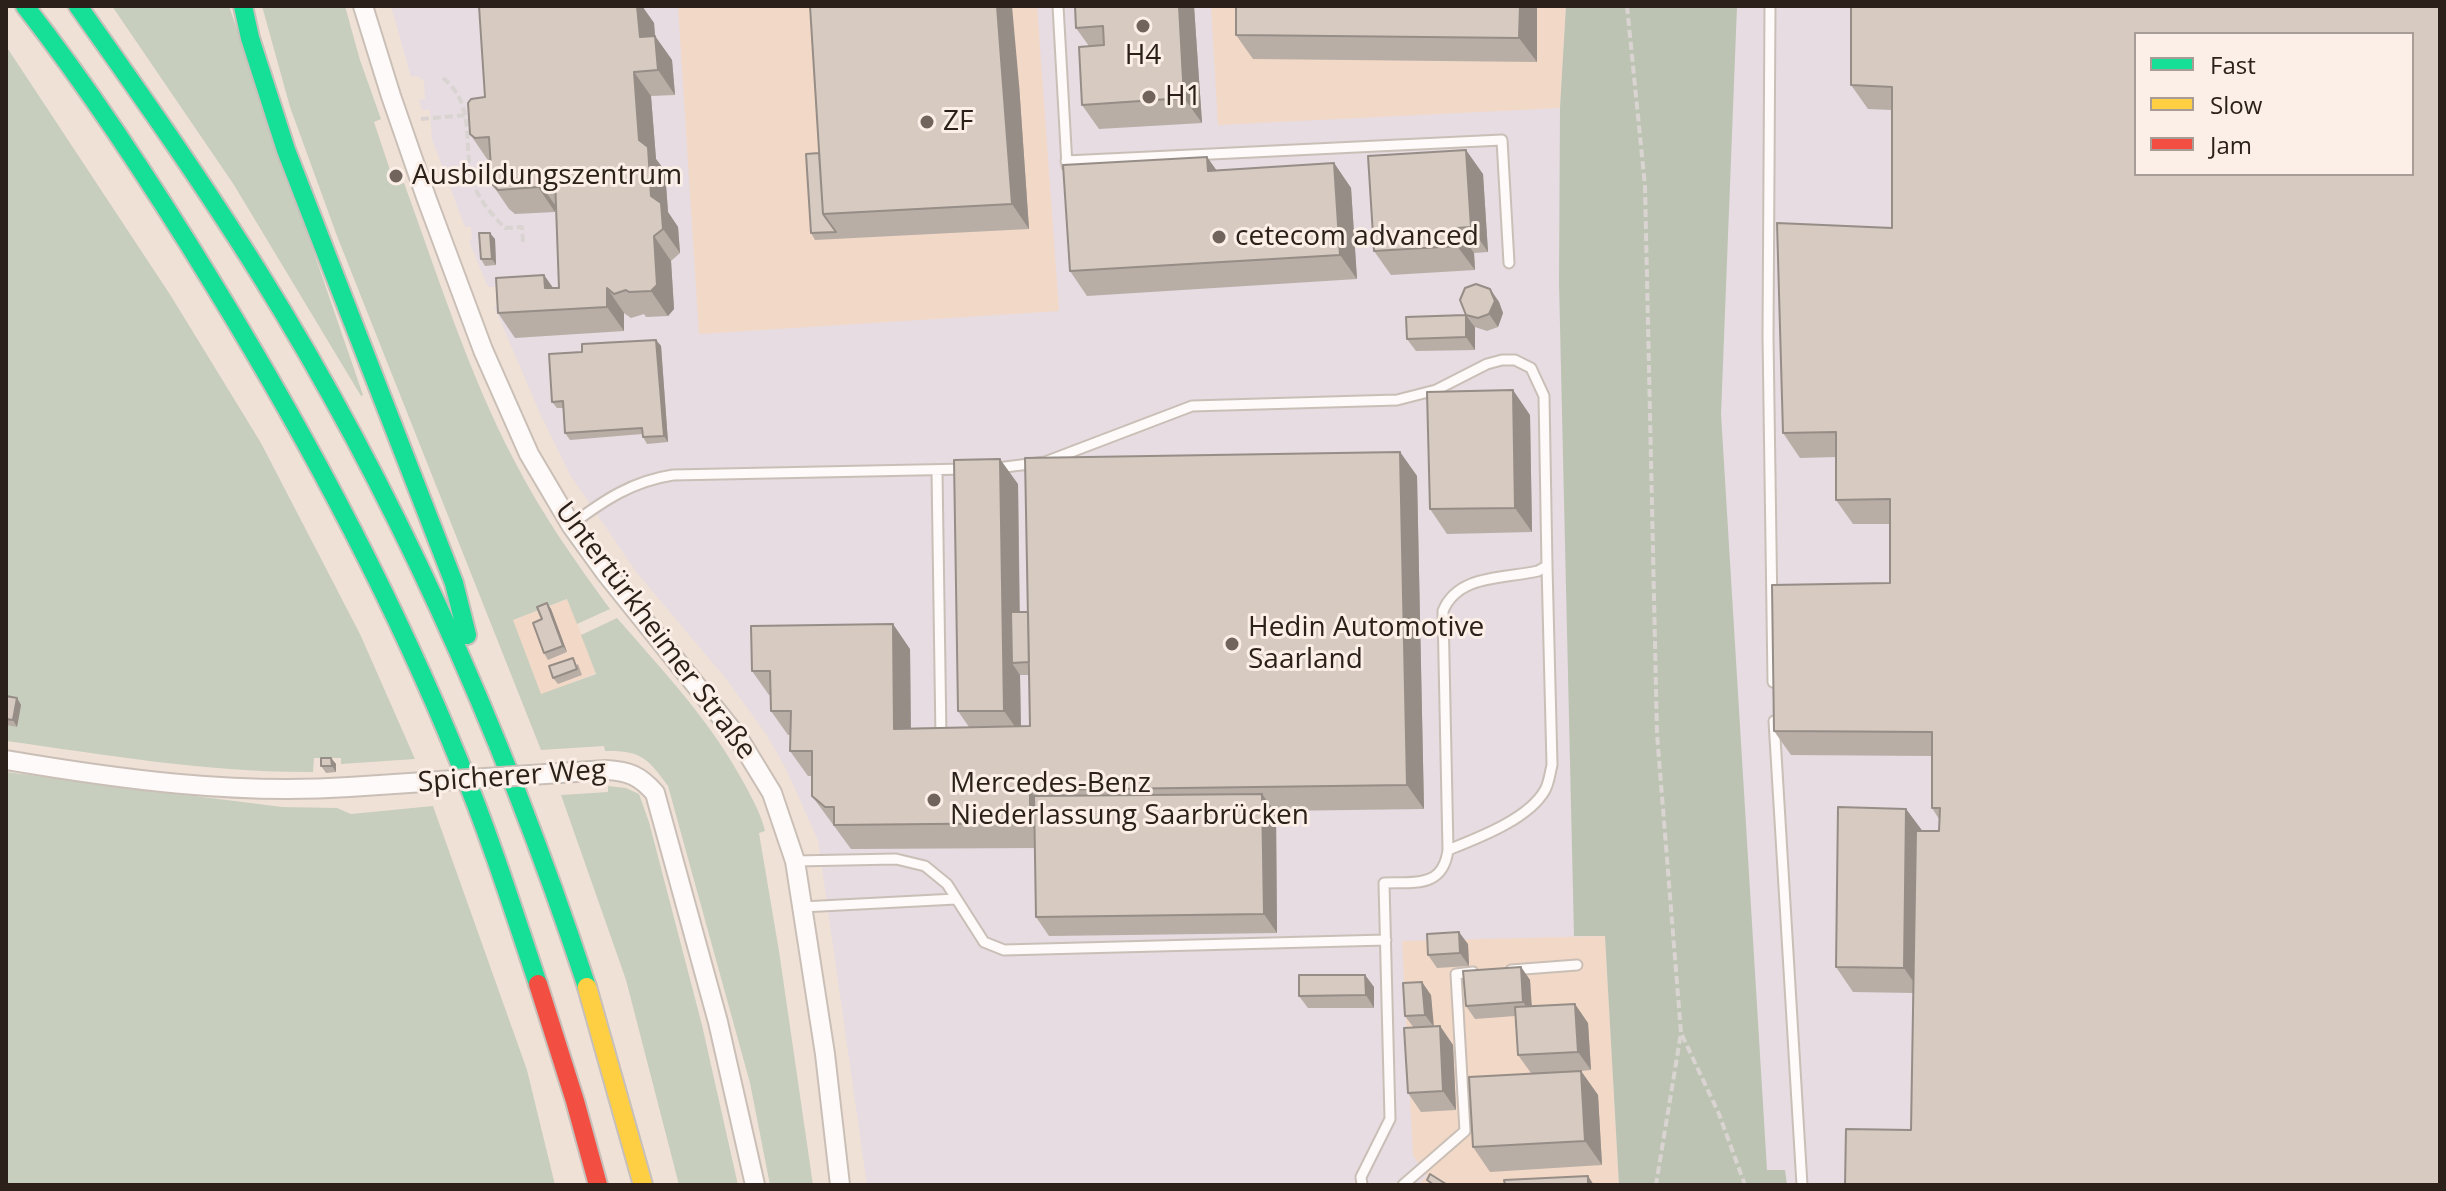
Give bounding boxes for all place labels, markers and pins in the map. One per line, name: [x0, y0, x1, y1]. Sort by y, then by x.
marker: H4: [1134, 17, 1152, 35]
place label: H4: [1125, 39, 1161, 73]
place label: H1: [1165, 80, 1202, 114]
marker: H1: [1140, 88, 1158, 106]
place label: ZF: [943, 105, 973, 139]
marker: ZF: [918, 113, 936, 131]
place label: Ausbildungszentrum: [412, 159, 682, 193]
marker: Ausbildungszentrum: [387, 167, 405, 185]
place label: cetecom advanced: [1235, 220, 1479, 254]
marker: cetecom advanced: [1210, 228, 1228, 246]
place label: Hedin Automotive Saarland: [1248, 611, 1484, 677]
marker: Hedin Automotive Saarland: [1223, 635, 1241, 653]
place label: Mercedes-Benz Niederlassung Saarbrücken: [950, 767, 1309, 833]
marker: Mercedes-Benz Niederlassung Saarbrücken: [925, 791, 943, 809]

